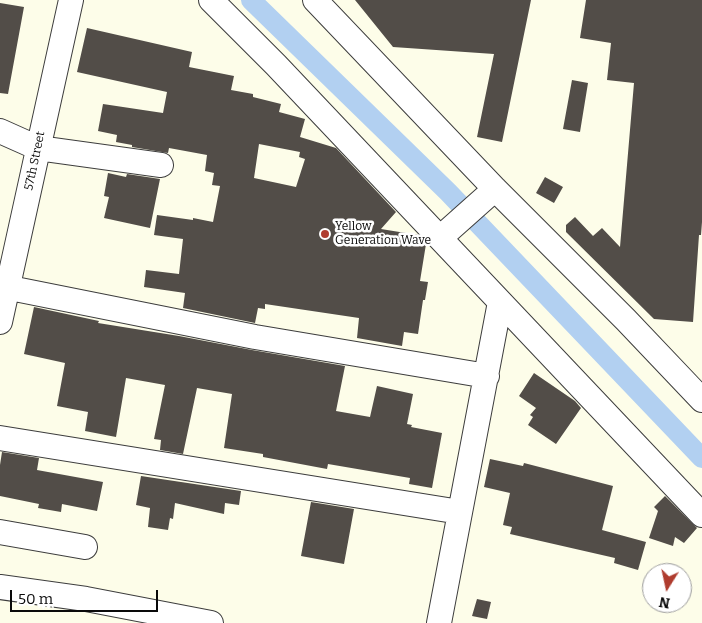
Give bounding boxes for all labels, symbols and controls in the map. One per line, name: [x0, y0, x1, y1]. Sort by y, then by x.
street label: 57th Street: [22, 130, 48, 192]
place label: Yellow Generation Wave: [335, 220, 431, 248]
marker: Yellow Generation Wave: [319, 228, 331, 240]
north arrow: [642, 563, 692, 613]
scale bar: [12, 580, 160, 612]
text: 50 m: [18, 590, 53, 608]
text: N: [658, 593, 671, 612]

